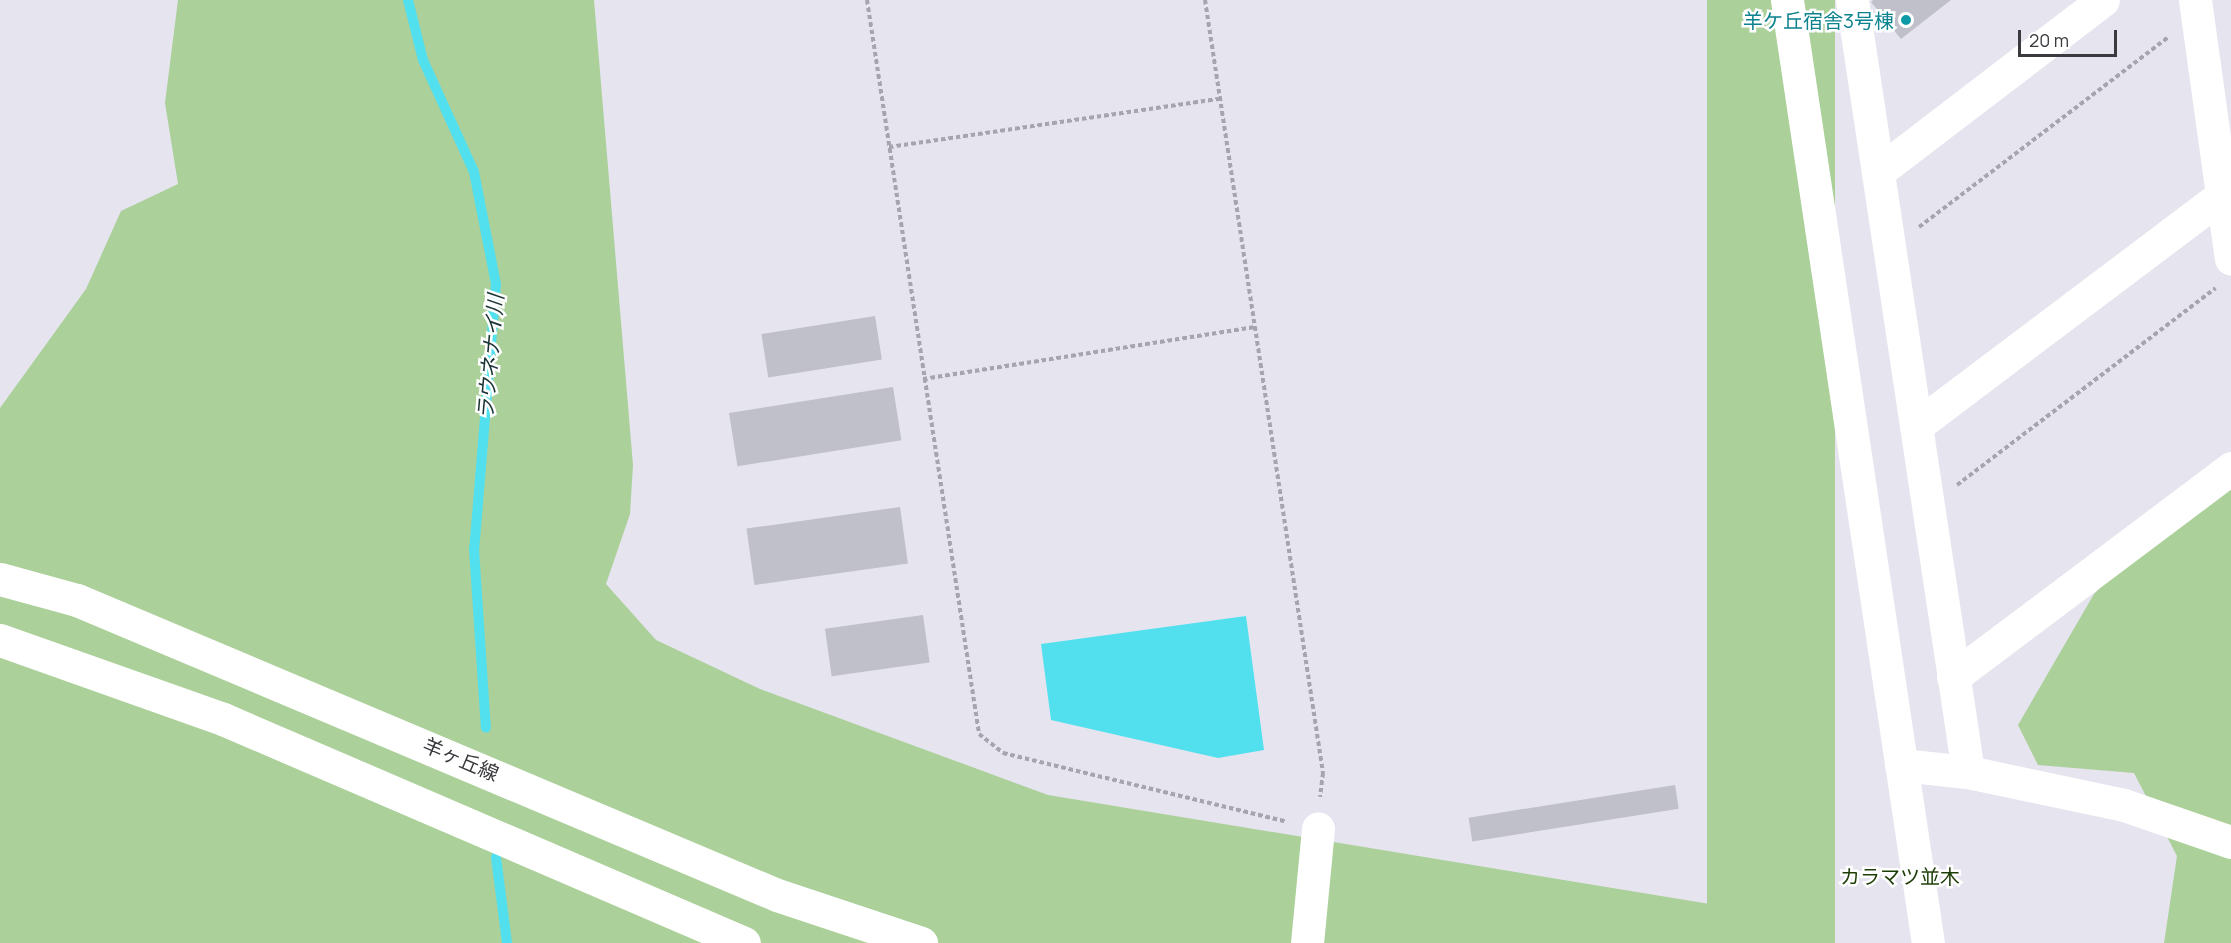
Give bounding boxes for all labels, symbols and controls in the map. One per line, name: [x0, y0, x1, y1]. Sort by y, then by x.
place label: 羊ケ丘宿舎3号棟: [1743, 8, 1894, 32]
marker: 羊ケ丘宿舎3号棟: [1899, 13, 1913, 27]
scale bar: [2021, 18, 2120, 56]
text: 20 m: [2029, 28, 2069, 52]
water label: ラウネナイ川: [472, 293, 508, 421]
street label: 羊ヶ丘線: [419, 732, 503, 786]
park label: カラマツ並木: [1840, 864, 1960, 888]

